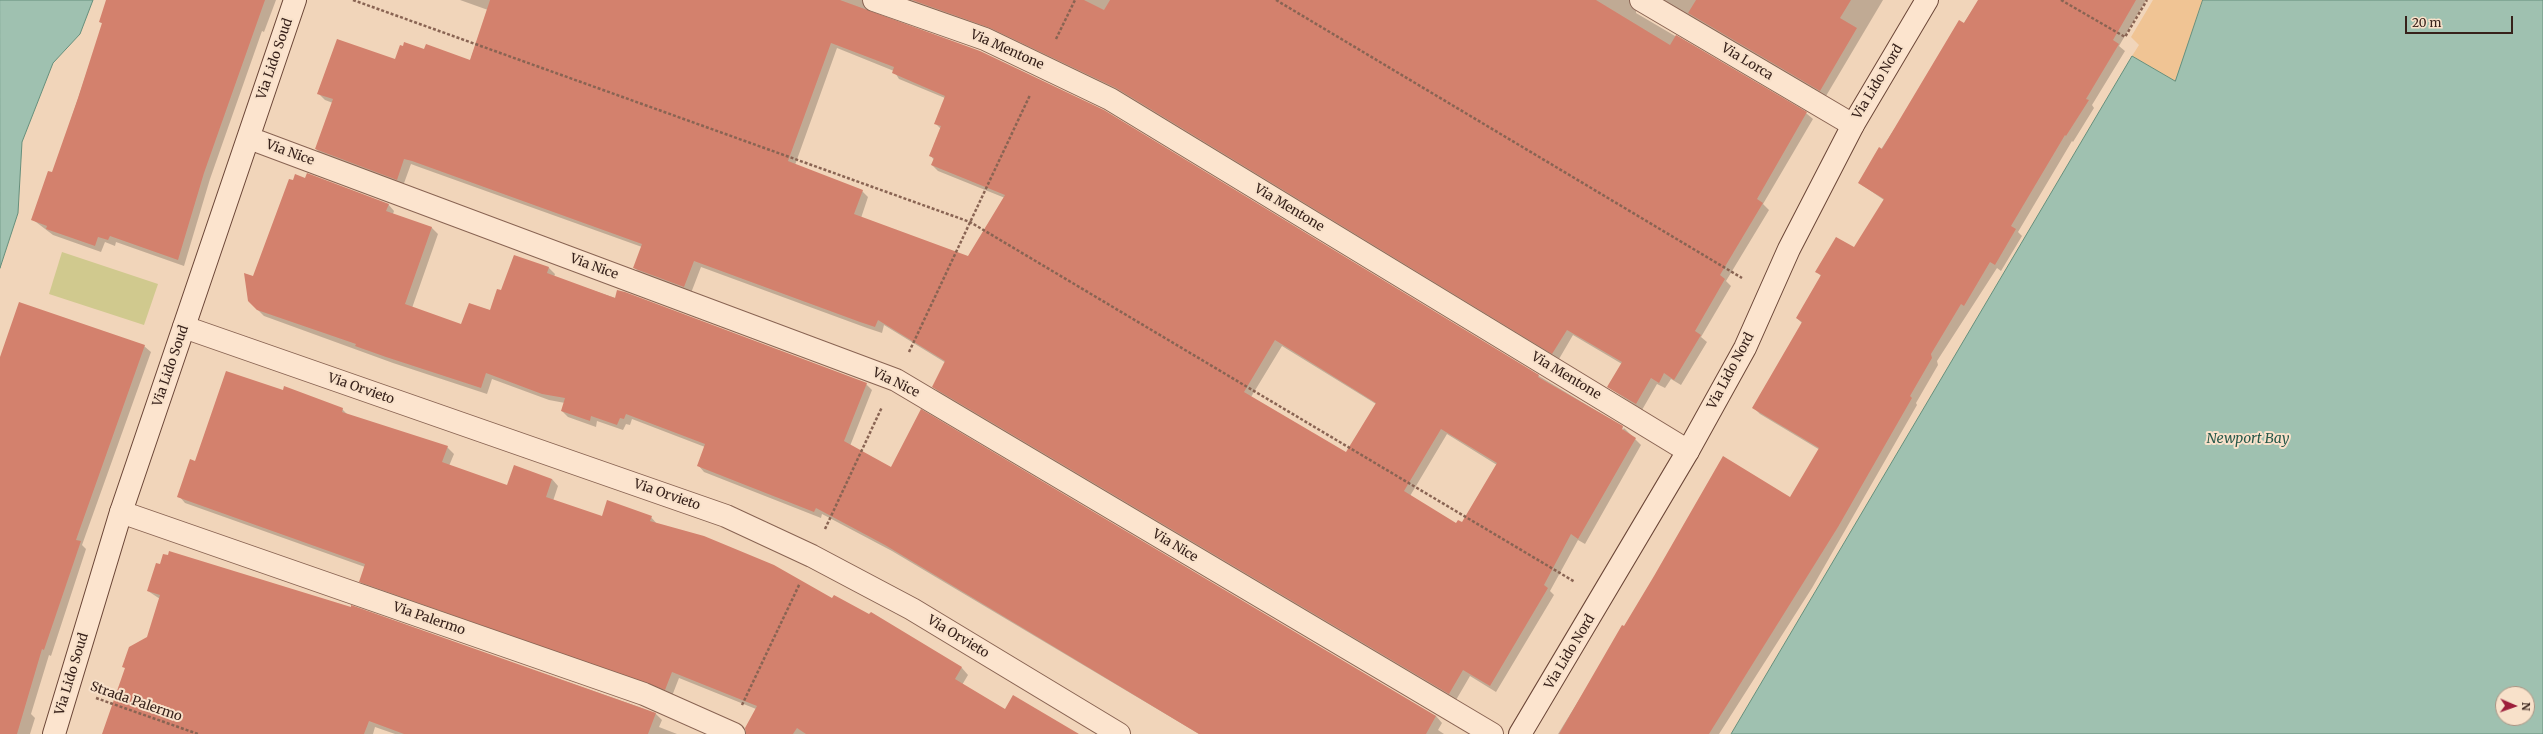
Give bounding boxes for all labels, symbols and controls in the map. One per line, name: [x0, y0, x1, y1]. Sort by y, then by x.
scale bar: [2407, 8, 2515, 34]
text: 20 m: [2412, 15, 2441, 30]
street label: Via Lido Soud: [254, 16, 296, 102]
street label: Via Mentone: [968, 27, 1046, 73]
street label: Via Lorca: [1718, 40, 1776, 84]
street label: Via Lido Nord: [1850, 42, 1906, 122]
street label: Via Nice: [264, 137, 316, 169]
street label: Via Mentone: [1251, 181, 1327, 235]
street label: Via Nice: [568, 251, 620, 283]
street label: Via Lido Soud: [150, 323, 192, 409]
street label: Via Lido Nord: [1704, 330, 1758, 412]
street label: Via Mentone: [1528, 349, 1604, 403]
street label: Via Nice: [870, 365, 922, 401]
street label: Via Orvieto: [326, 370, 396, 408]
water label: Newport Bay: [2207, 431, 2289, 447]
street label: Via Orvieto: [632, 476, 702, 514]
street label: Via Nice: [1149, 526, 1201, 566]
street label: Via Palermo: [391, 599, 467, 639]
street label: Via Lido Nord: [1542, 612, 1598, 692]
street label: Via Orvieto: [924, 613, 992, 661]
street label: Via Lido Soud: [52, 631, 92, 717]
street label: Strada Palermo: [88, 679, 184, 725]
north arrow: [2495, 686, 2535, 726]
text: N: [2519, 702, 2533, 711]

